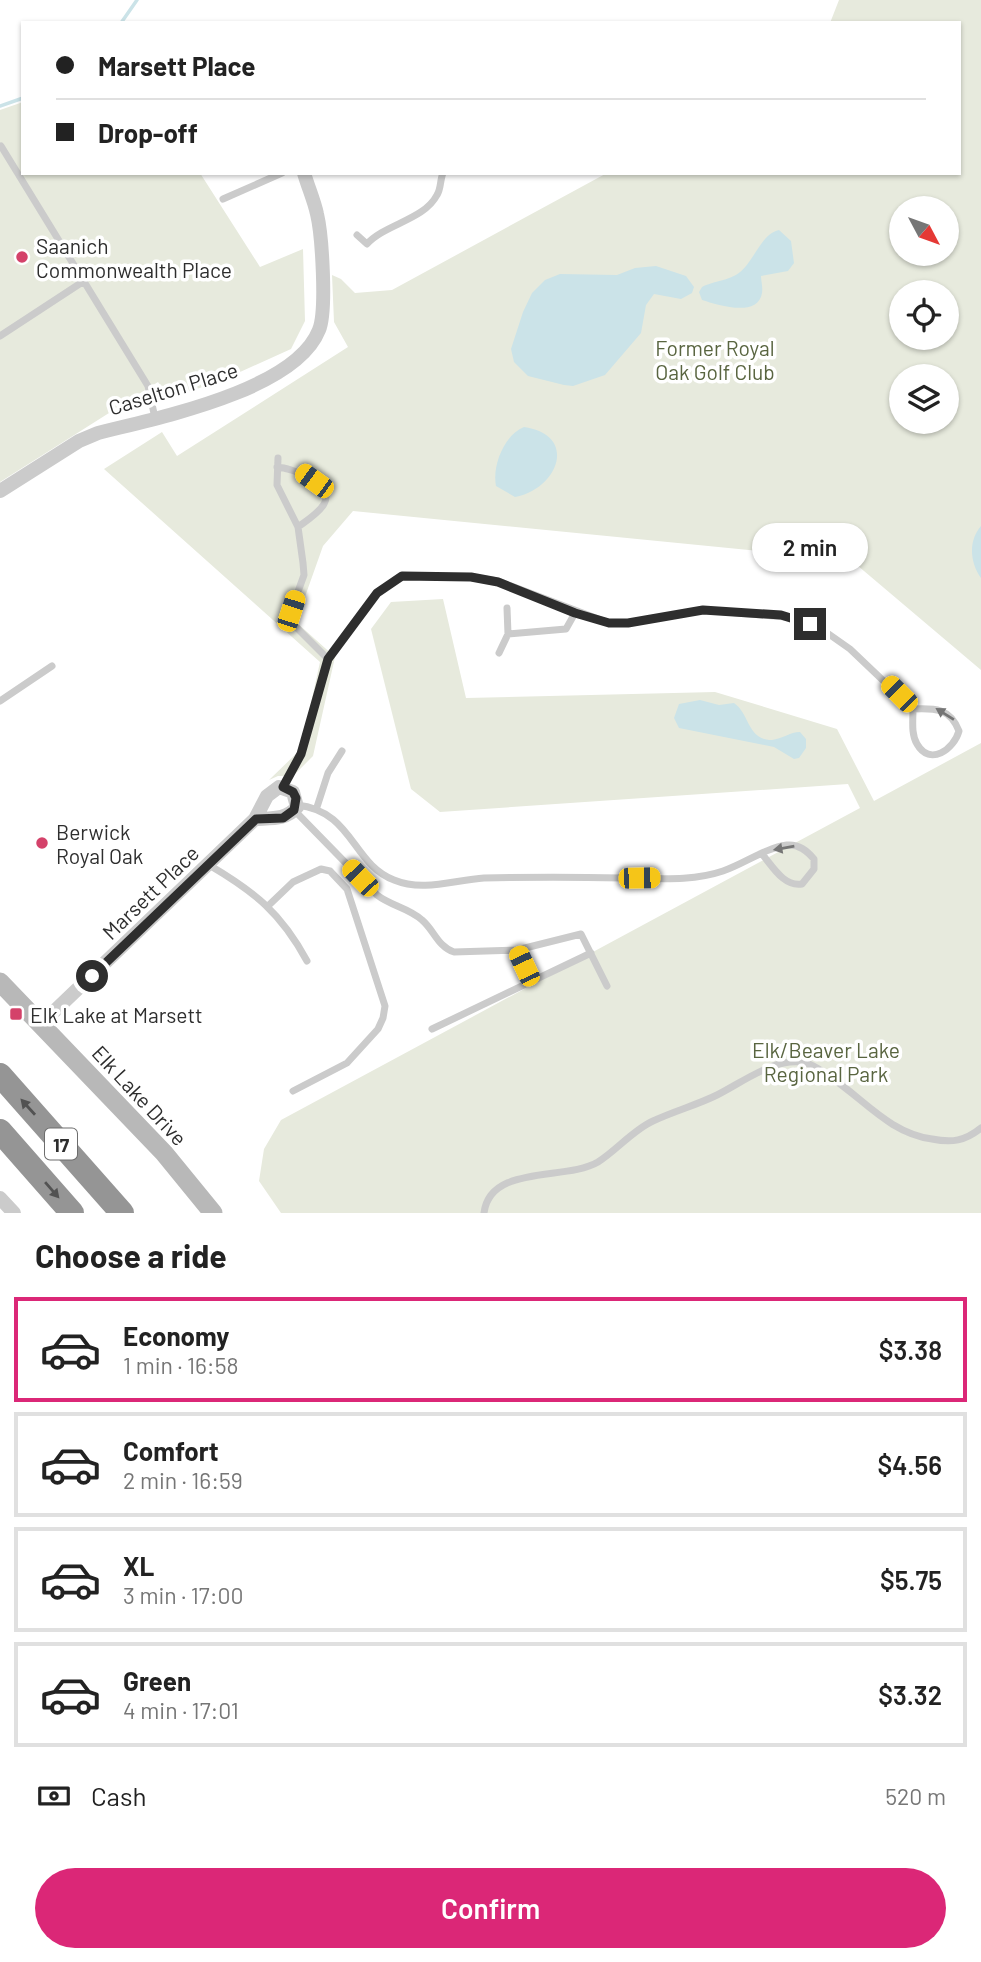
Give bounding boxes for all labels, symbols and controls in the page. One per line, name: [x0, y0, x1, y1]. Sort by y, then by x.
text: Marsett Place: [98, 50, 256, 81]
text: Drop-off: [98, 117, 198, 148]
north arrow: [889, 196, 959, 266]
map controls: [889, 196, 959, 434]
place label: Saanich Commonwealth Place: [36, 233, 232, 282]
marker: Saanich Commonwealth Place: [14, 249, 30, 265]
button: locate: [889, 280, 959, 350]
park label: Former Royal Oak Golf Club: [655, 335, 775, 384]
street label: Caselton Place: [105, 356, 241, 420]
button: layers: [889, 364, 959, 434]
car: [291, 460, 338, 502]
callout: 2 min: [752, 522, 868, 572]
text: 2 min: [783, 533, 837, 561]
car: [275, 588, 308, 634]
route end: [794, 608, 826, 640]
car: [877, 672, 922, 716]
one-way arrow: [935, 708, 955, 721]
place label: Berwick Royal Oak: [56, 819, 143, 868]
marker: Berwick Royal Oak: [34, 835, 50, 851]
street label: Marsett Place: [97, 840, 203, 944]
one-way arrow: [773, 843, 795, 854]
car: [338, 856, 383, 900]
car: [618, 867, 661, 889]
car: [506, 943, 543, 989]
route start: [76, 960, 108, 992]
place label: Elk Lake at Marsett: [30, 1002, 203, 1027]
marker: Elk Lake at Marsett: [8, 1006, 24, 1022]
park label: Elk/Beaver Lake Regional Park: [752, 1037, 900, 1086]
street label: Elk Lake Drive: [87, 1040, 193, 1150]
one-way arrow: [20, 1098, 36, 1116]
road number: 17: [45, 1128, 77, 1160]
one-way arrow: [44, 1182, 59, 1199]
text: Choose a ride: [35, 1236, 227, 1274]
icon: car: [39, 1318, 102, 1381]
text: Economy: [123, 1320, 229, 1351]
text: $3.38: [879, 1334, 942, 1365]
text: 1 min · 16:58: [123, 1351, 238, 1379]
icon: car: [39, 1433, 102, 1496]
text: Comfort: [123, 1435, 219, 1466]
text: $4.56: [877, 1449, 942, 1480]
text: 2 min · 16:59: [123, 1466, 243, 1494]
icon: car: [39, 1548, 102, 1611]
text: XL: [123, 1550, 154, 1581]
text: $5.75: [880, 1564, 942, 1595]
text: 3 min · 17:00: [123, 1581, 243, 1609]
icon: car: [39, 1663, 102, 1726]
text: Green: [123, 1665, 191, 1696]
text: $3.32: [878, 1679, 942, 1710]
text: 4 min · 17:01: [123, 1696, 239, 1724]
icon: cash: [35, 1777, 73, 1815]
text: Cash: [91, 1780, 146, 1811]
text: 520 m: [885, 1782, 946, 1810]
button: Confirm: [35, 1868, 946, 1948]

